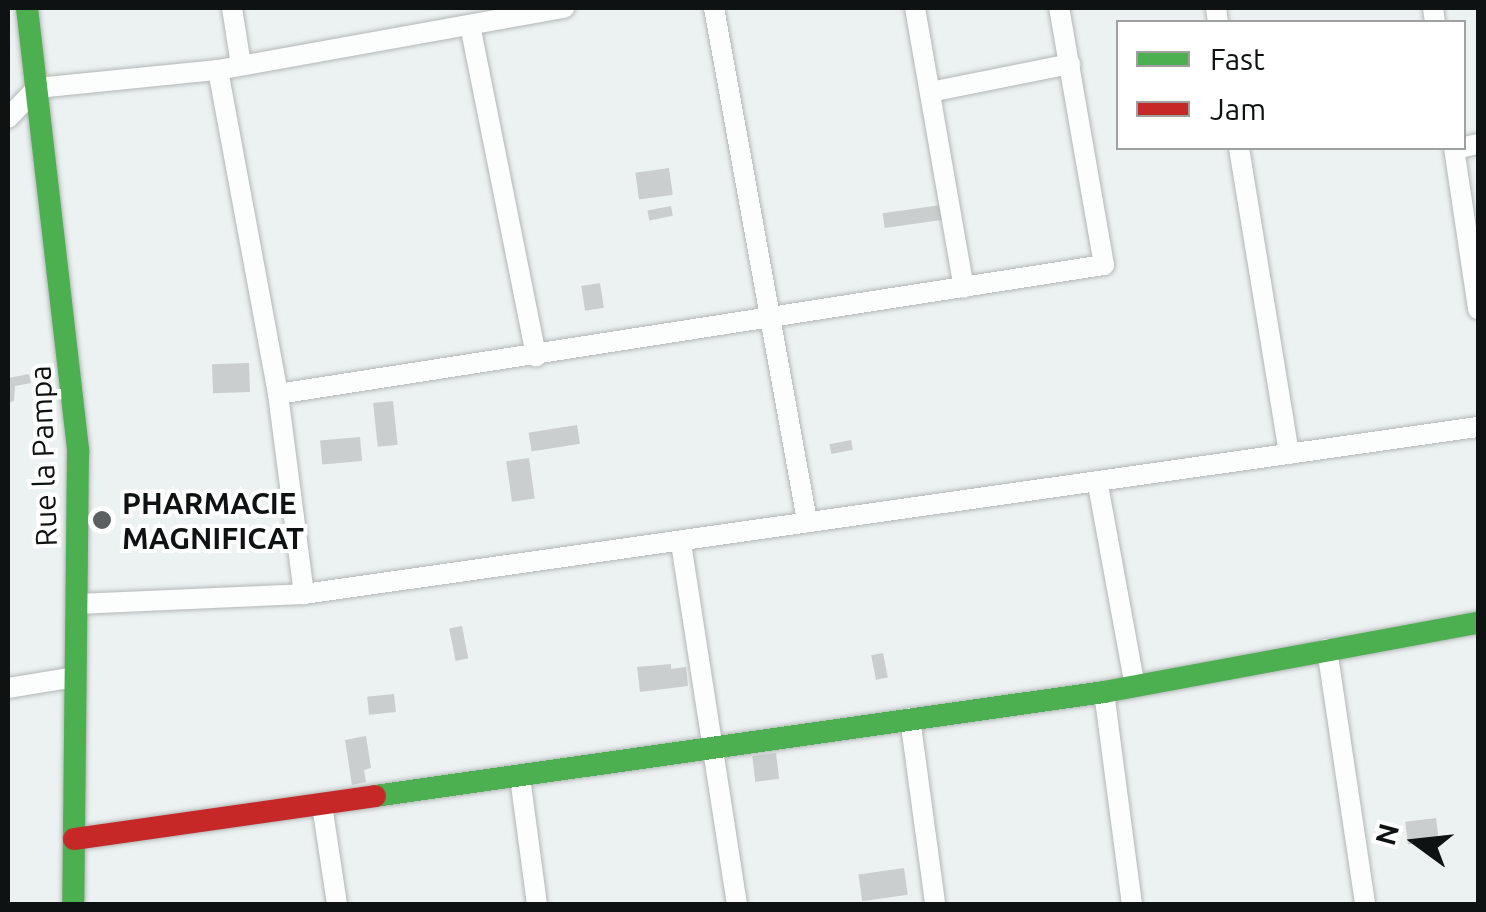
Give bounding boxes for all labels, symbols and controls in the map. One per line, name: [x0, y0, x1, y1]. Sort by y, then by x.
legend: [1116, 20, 1466, 150]
text: Fast: [1210, 42, 1265, 76]
text: Jam: [1210, 92, 1266, 126]
street label: Rue la Pampa: [22, 365, 64, 547]
place label: PHARMACIE MAGNIFICAT: [122, 485, 304, 556]
marker: PHARMACIE MAGNIFICAT: [91, 509, 113, 531]
north arrow: [1366, 792, 1466, 892]
text: N: [1369, 820, 1404, 848]

